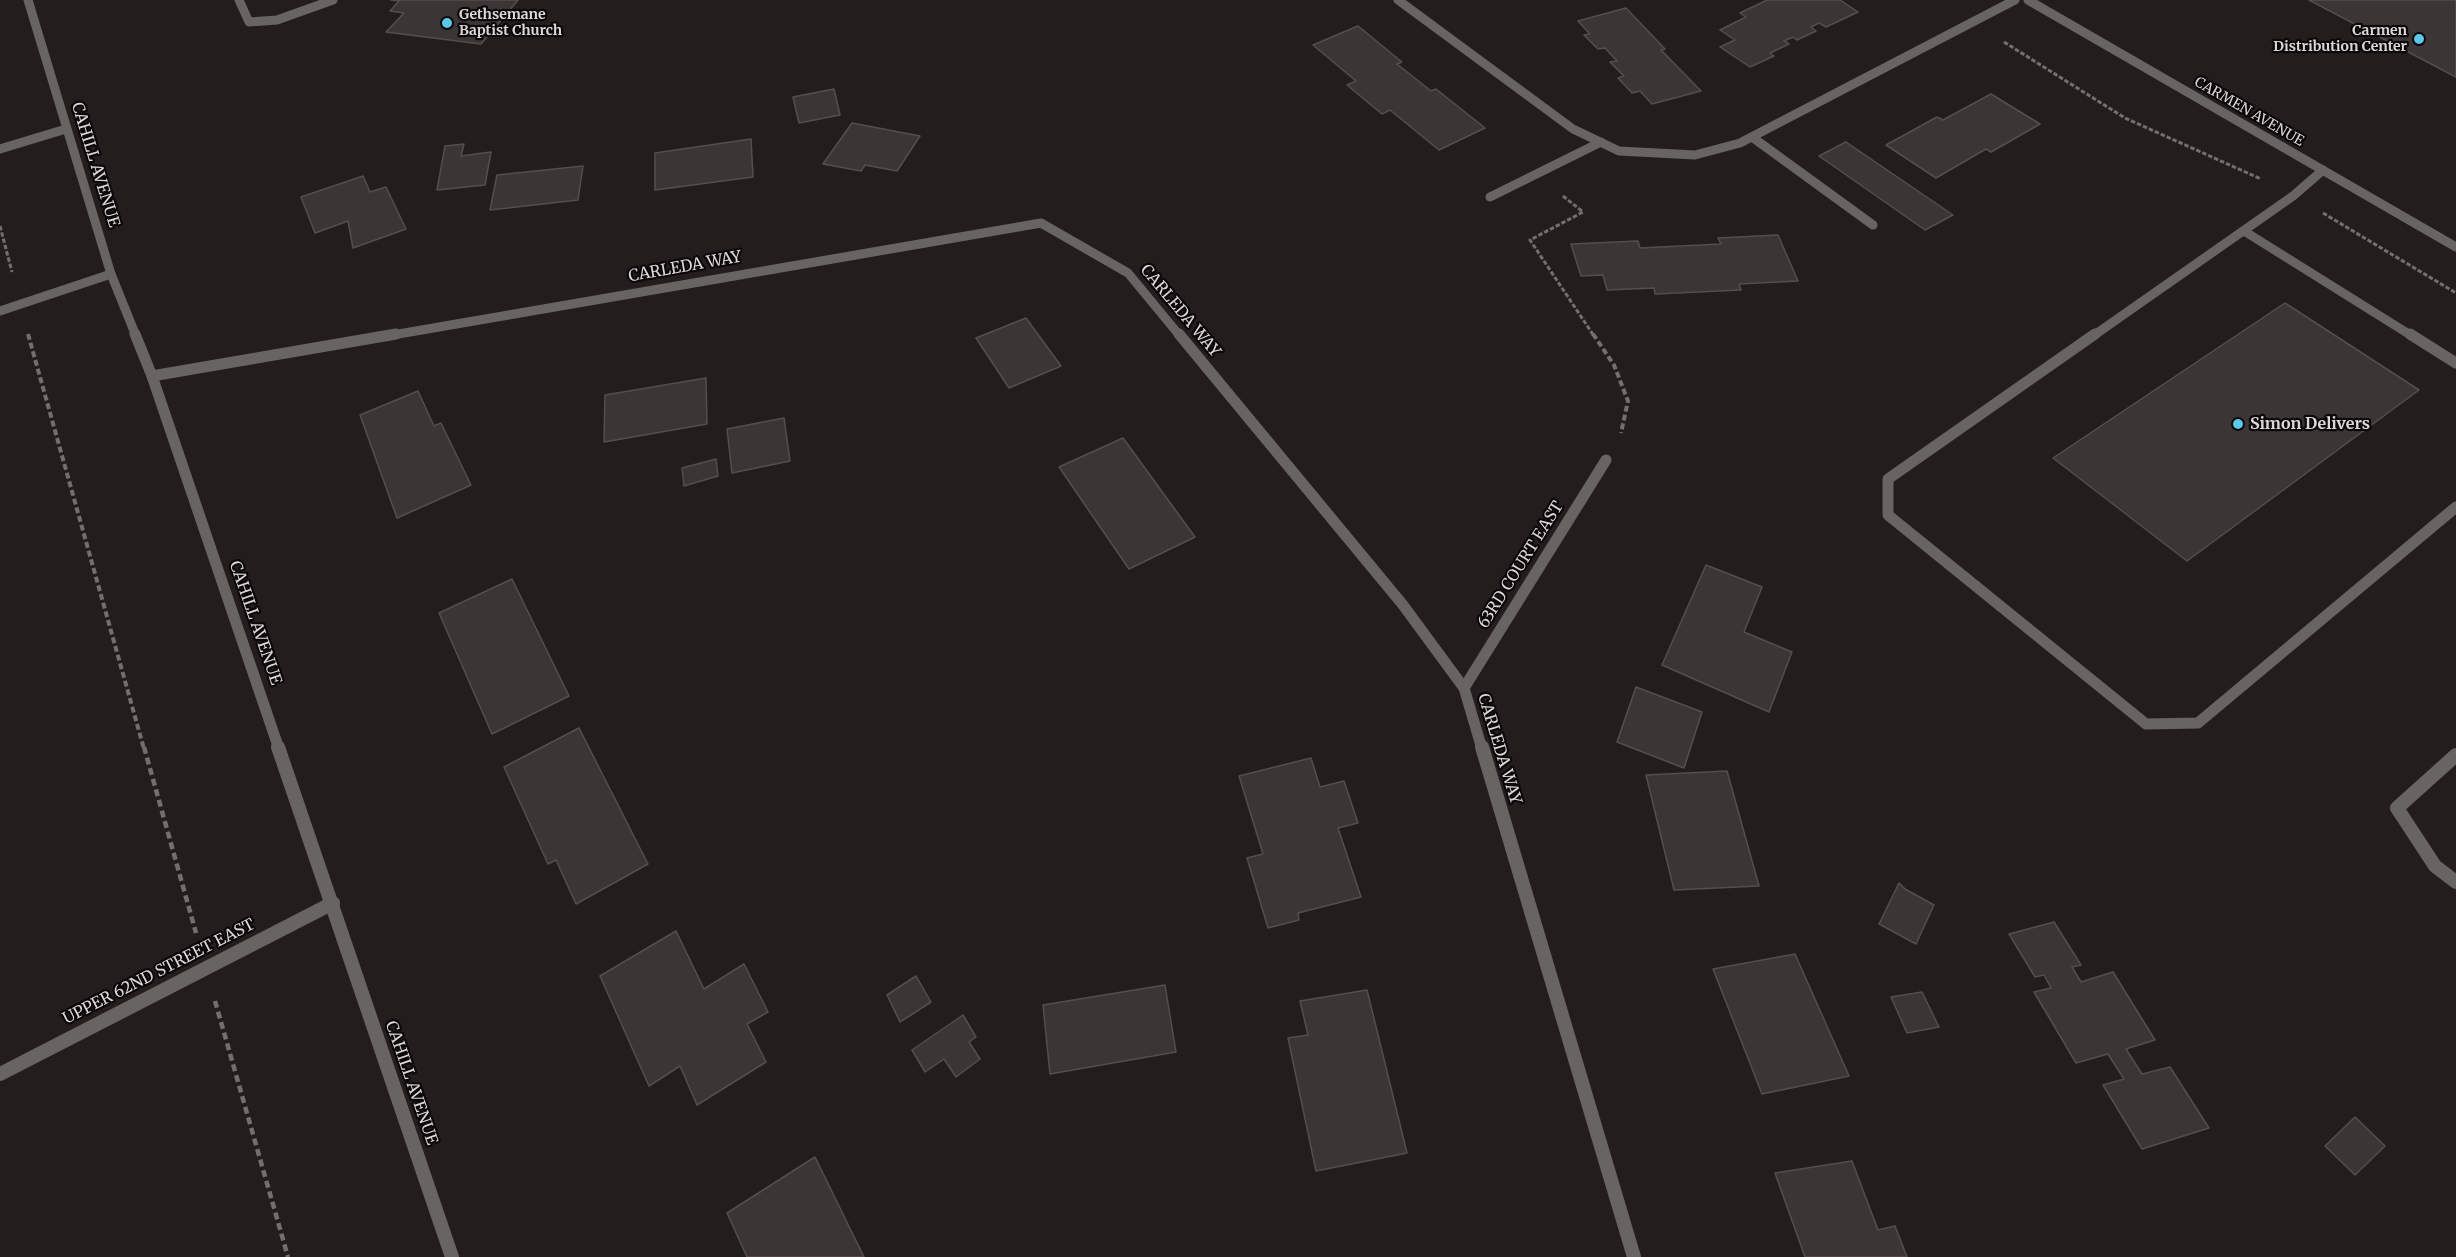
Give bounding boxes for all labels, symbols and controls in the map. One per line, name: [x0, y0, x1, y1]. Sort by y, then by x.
place label: Gethsemane Baptist Church: [459, 7, 562, 40]
marker: Gethsemane Baptist Church: [440, 16, 454, 30]
place label: Carmen Distribution Center: [2273, 23, 2407, 56]
marker: Carmen Distribution Center: [2412, 32, 2426, 46]
street label: CARMEN AVENUE: [2191, 74, 2307, 150]
street label: CAHILL AVENUE: [67, 100, 123, 230]
street label: CARLEDA WAY: [627, 248, 743, 286]
street label: CARLEDA WAY: [1136, 261, 1224, 361]
place label: Simon Delivers: [2250, 414, 2370, 434]
marker: Simon Delivers: [2231, 417, 2245, 431]
street label: 63RD COURT EAST: [1474, 498, 1568, 632]
street label: CAHILL AVENUE: [225, 559, 285, 687]
street label: CARLEDA WAY: [1473, 691, 1525, 807]
street label: UPPER 62ND STREET EAST: [60, 915, 258, 1029]
street label: CAHILL AVENUE: [381, 1019, 441, 1147]

